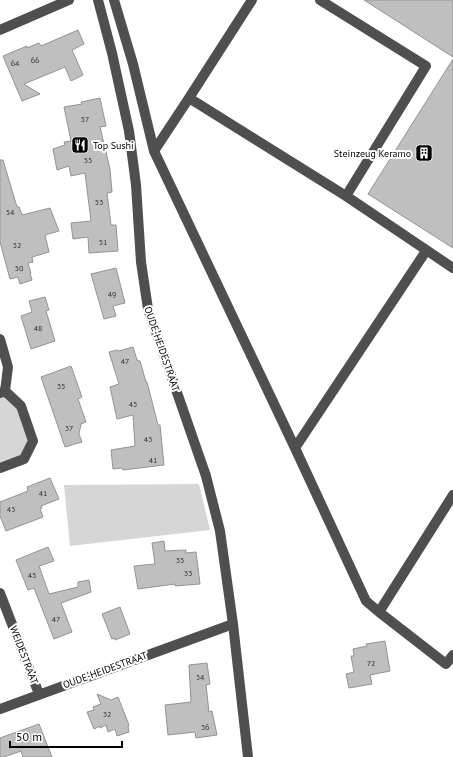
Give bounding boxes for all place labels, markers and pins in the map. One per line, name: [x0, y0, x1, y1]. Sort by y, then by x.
restaurant icon: Top Sushi: [70, 135, 90, 155]
place label: Top Sushi: [93, 139, 134, 152]
building icon: Steinzeug Keramo: [414, 143, 434, 163]
place label: Steinzeug Keramo: [334, 147, 411, 160]

